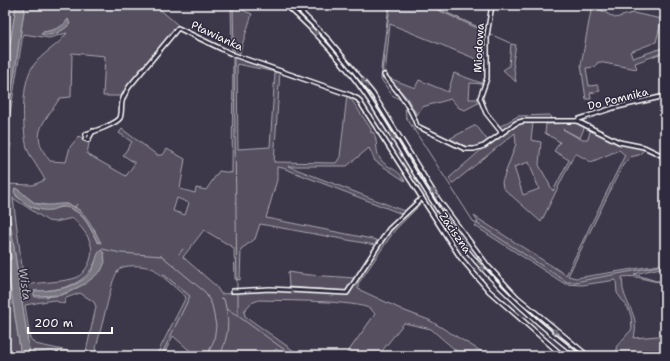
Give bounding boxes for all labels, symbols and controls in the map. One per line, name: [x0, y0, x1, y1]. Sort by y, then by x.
street label: Pławianka: [189, 17, 246, 55]
street label: Miodowa: [470, 23, 488, 73]
one-way arrow: [309, 26, 319, 36]
one-way arrow: [361, 78, 369, 89]
street label: Do Pomnika: [586, 84, 650, 114]
one-way arrow: [388, 130, 395, 141]
one-way arrow: [431, 187, 438, 199]
street label: Zaciszna: [436, 210, 475, 256]
one-way arrow: [476, 260, 485, 271]
water label: Wisła: [15, 267, 35, 301]
scale bar: [28, 309, 112, 335]
text: 200 m: [34, 315, 73, 331]
one-way arrow: [552, 327, 563, 336]

